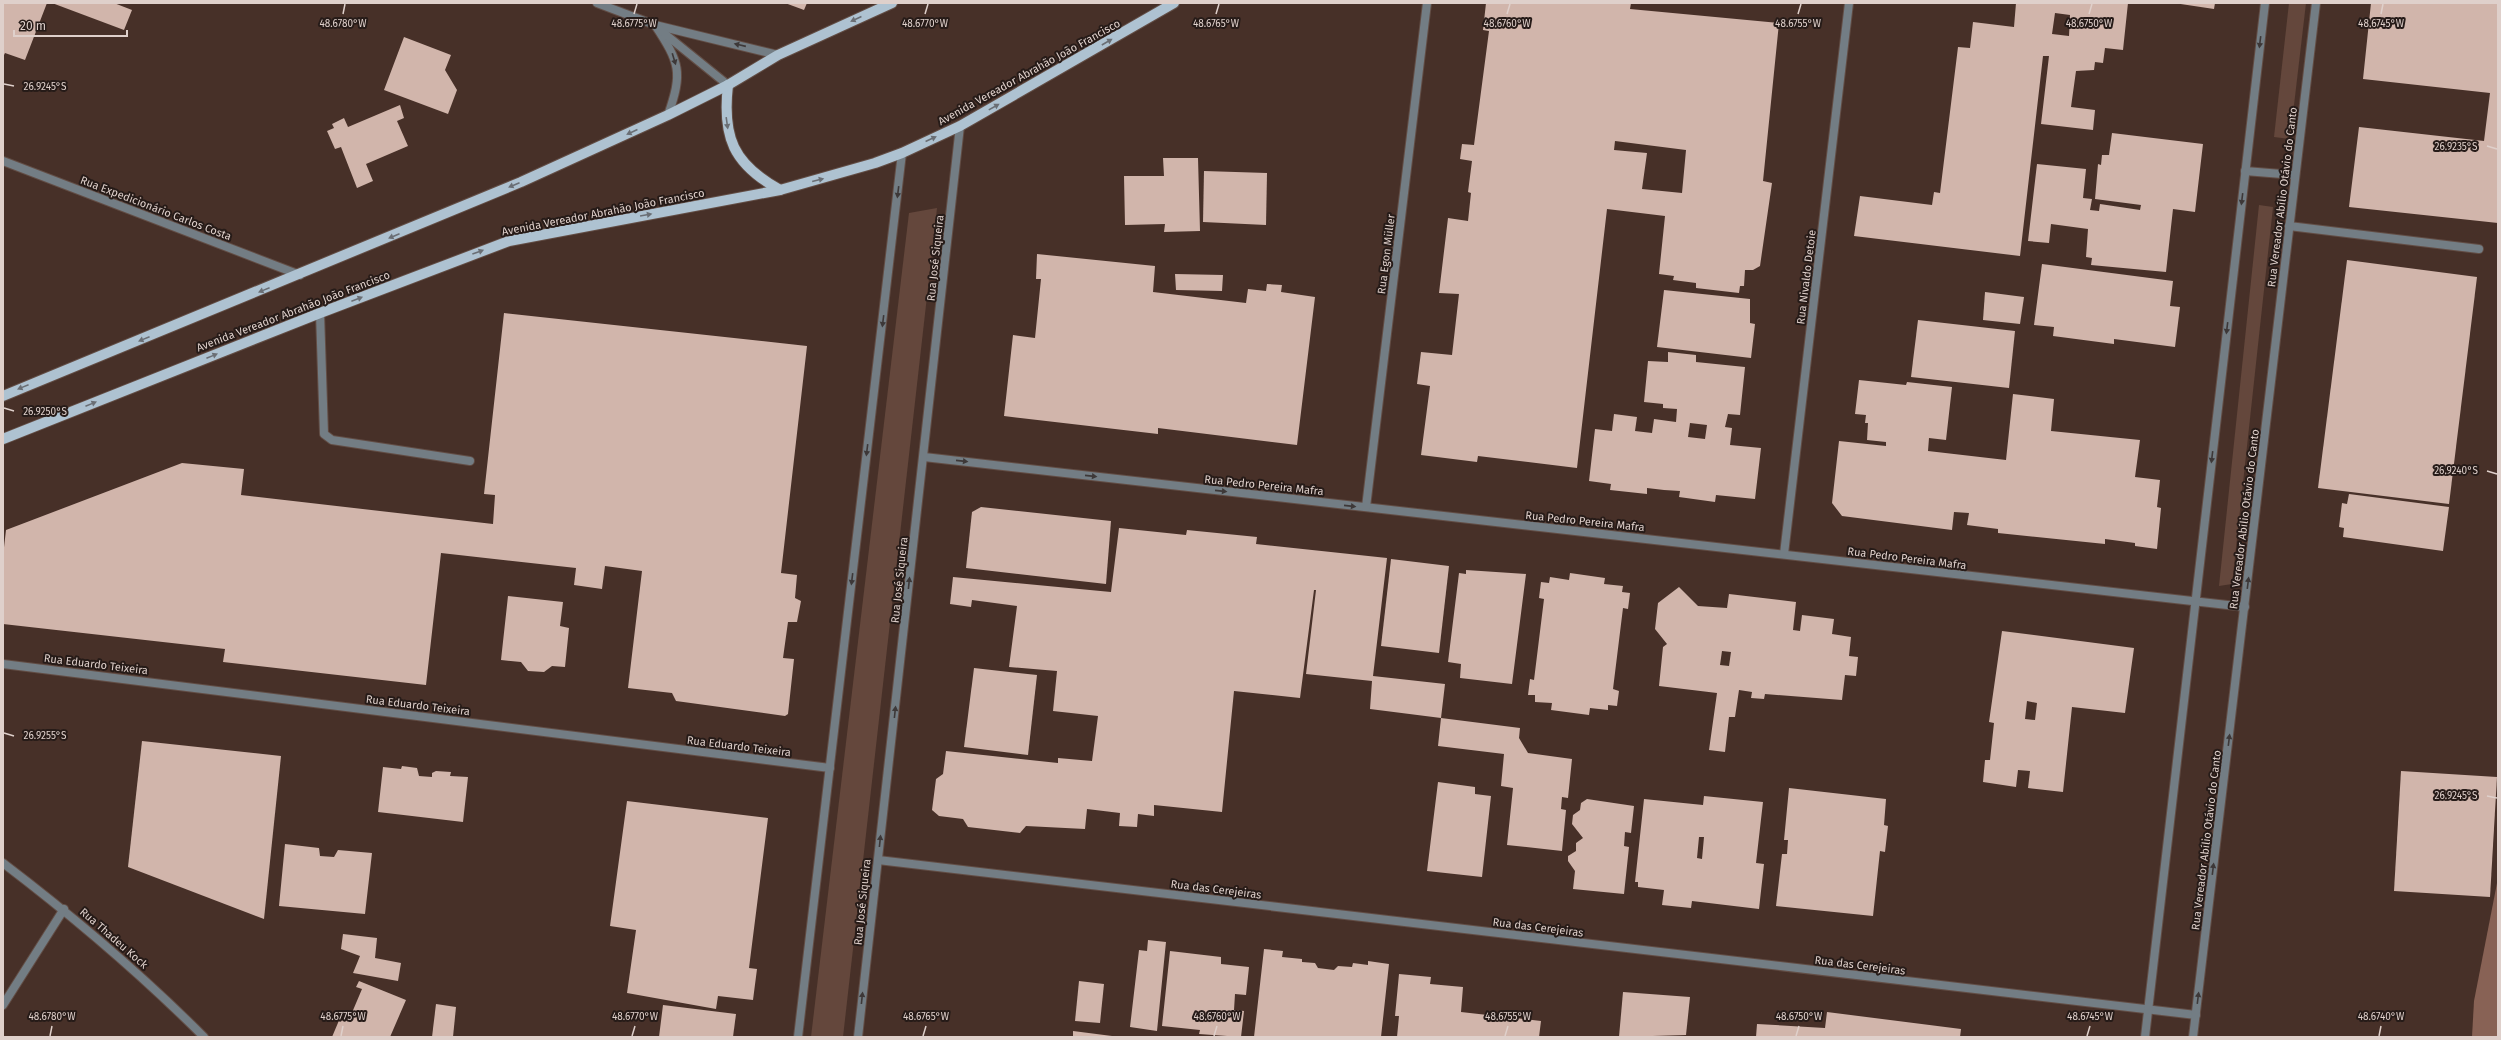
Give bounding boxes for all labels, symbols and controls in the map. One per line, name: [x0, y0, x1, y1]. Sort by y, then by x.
scale bar: [14, 12, 127, 38]
one-way arrow: [850, 16, 862, 22]
street label: Avenida Vereador Abrahão João Francisco: [936, 17, 1123, 128]
text: 48.6780°W: [319, 18, 367, 30]
text: 48.6775°W: [611, 18, 657, 30]
text: 48.6770°W: [902, 18, 949, 30]
text: 48.6765°W: [1193, 18, 1240, 30]
text: 48.6760°W: [1484, 18, 1531, 30]
text: 48.6755°W: [1775, 18, 1822, 30]
text: 48.6750°W: [2066, 18, 2113, 30]
text: 48.6745°W: [2358, 18, 2405, 30]
text: 20 m: [20, 19, 46, 33]
one-way arrow: [2257, 36, 2263, 48]
one-way arrow: [1101, 38, 1113, 45]
one-way arrow: [734, 42, 746, 48]
one-way arrow: [672, 53, 678, 65]
text: 26.9245°S: [24, 81, 67, 93]
one-way arrow: [988, 103, 1000, 110]
street label: Rua Vereador Abílio Otávio do Canto: [2265, 106, 2300, 288]
one-way arrow: [724, 117, 730, 129]
one-way arrow: [626, 129, 638, 135]
one-way arrow: [926, 136, 937, 142]
text: 26.9235°S: [2435, 141, 2478, 153]
street label: Rua Expedicionário Carlos Costa: [79, 174, 233, 243]
one-way arrow: [812, 177, 824, 183]
one-way arrow: [507, 183, 519, 189]
street label: Avenida Vereador Abrahão João Francisco: [501, 186, 706, 239]
one-way arrow: [895, 186, 901, 198]
one-way arrow: [2239, 193, 2245, 205]
one-way arrow: [640, 212, 652, 218]
street label: Rua Egon Müller: [1375, 213, 1398, 295]
street label: Rua José Siqueira: [924, 214, 946, 302]
street label: Rua Nivaldo Detoie: [1794, 229, 1819, 325]
one-way arrow: [388, 233, 399, 239]
one-way arrow: [473, 249, 485, 255]
street label: Avenida Vereador Abrahão João Francisco: [195, 268, 392, 354]
one-way arrow: [258, 287, 270, 293]
one-way arrow: [351, 295, 363, 301]
one-way arrow: [879, 315, 886, 327]
one-way arrow: [2224, 322, 2230, 334]
one-way arrow: [137, 336, 149, 342]
one-way arrow: [207, 352, 219, 358]
one-way arrow: [17, 385, 29, 391]
one-way arrow: [86, 400, 98, 406]
text: 26.9250°S: [23, 406, 67, 418]
street label: Rua Vereador Abílio Otávio do Canto: [2227, 428, 2262, 610]
one-way arrow: [864, 444, 871, 456]
one-way arrow: [2209, 451, 2215, 463]
one-way arrow: [956, 458, 968, 465]
text: 26.9240°S: [2434, 465, 2478, 477]
one-way arrow: [1085, 473, 1098, 479]
street label: Rua Pedro Pereira Mafra: [1204, 473, 1324, 498]
one-way arrow: [1215, 488, 1227, 494]
one-way arrow: [1344, 502, 1356, 509]
street label: Rua Pedro Pereira Mafra: [1525, 509, 1645, 534]
street label: Rua José Siqueira: [888, 536, 910, 624]
street label: Rua Pedro Pereira Mafra: [1847, 545, 1967, 572]
one-way arrow: [849, 573, 855, 585]
one-way arrow: [906, 577, 913, 589]
one-way arrow: [2244, 577, 2251, 589]
street label: Rua Eduardo Teixeira: [43, 652, 149, 677]
street label: Rua Eduardo Teixeira: [365, 693, 471, 718]
one-way arrow: [891, 706, 898, 718]
text: 26.9255°S: [24, 730, 67, 742]
street label: Rua Eduardo Teixeira: [686, 734, 792, 759]
one-way arrow: [2226, 734, 2232, 746]
street label: Rua Vereador Abílio Otávio do Canto: [2189, 749, 2224, 931]
text: 26.9245°S: [2435, 790, 2478, 802]
one-way arrow: [877, 835, 883, 847]
street label: Rua José Siqueira: [851, 858, 873, 946]
one-way arrow: [2210, 863, 2217, 875]
street label: Rua das Cerejeiras: [1170, 877, 1262, 902]
street label: Rua Thadeu Kock: [77, 905, 151, 972]
street label: Rua das Cerejeiras: [1492, 915, 1584, 940]
street label: Rua das Cerejeiras: [1814, 953, 1906, 978]
one-way arrow: [859, 992, 866, 1004]
one-way arrow: [2195, 992, 2201, 1004]
text: 48.6780°W: [28, 1011, 76, 1023]
text: 48.6775°W: [320, 1011, 366, 1023]
text: 48.6770°W: [612, 1011, 659, 1023]
text: 48.6765°W: [903, 1011, 950, 1023]
text: 48.6760°W: [1194, 1011, 1241, 1023]
text: 48.6755°W: [1485, 1011, 1532, 1023]
text: 48.6750°W: [1776, 1011, 1823, 1023]
text: 48.6745°W: [2067, 1011, 2114, 1023]
text: 48.6740°W: [2358, 1011, 2405, 1023]

